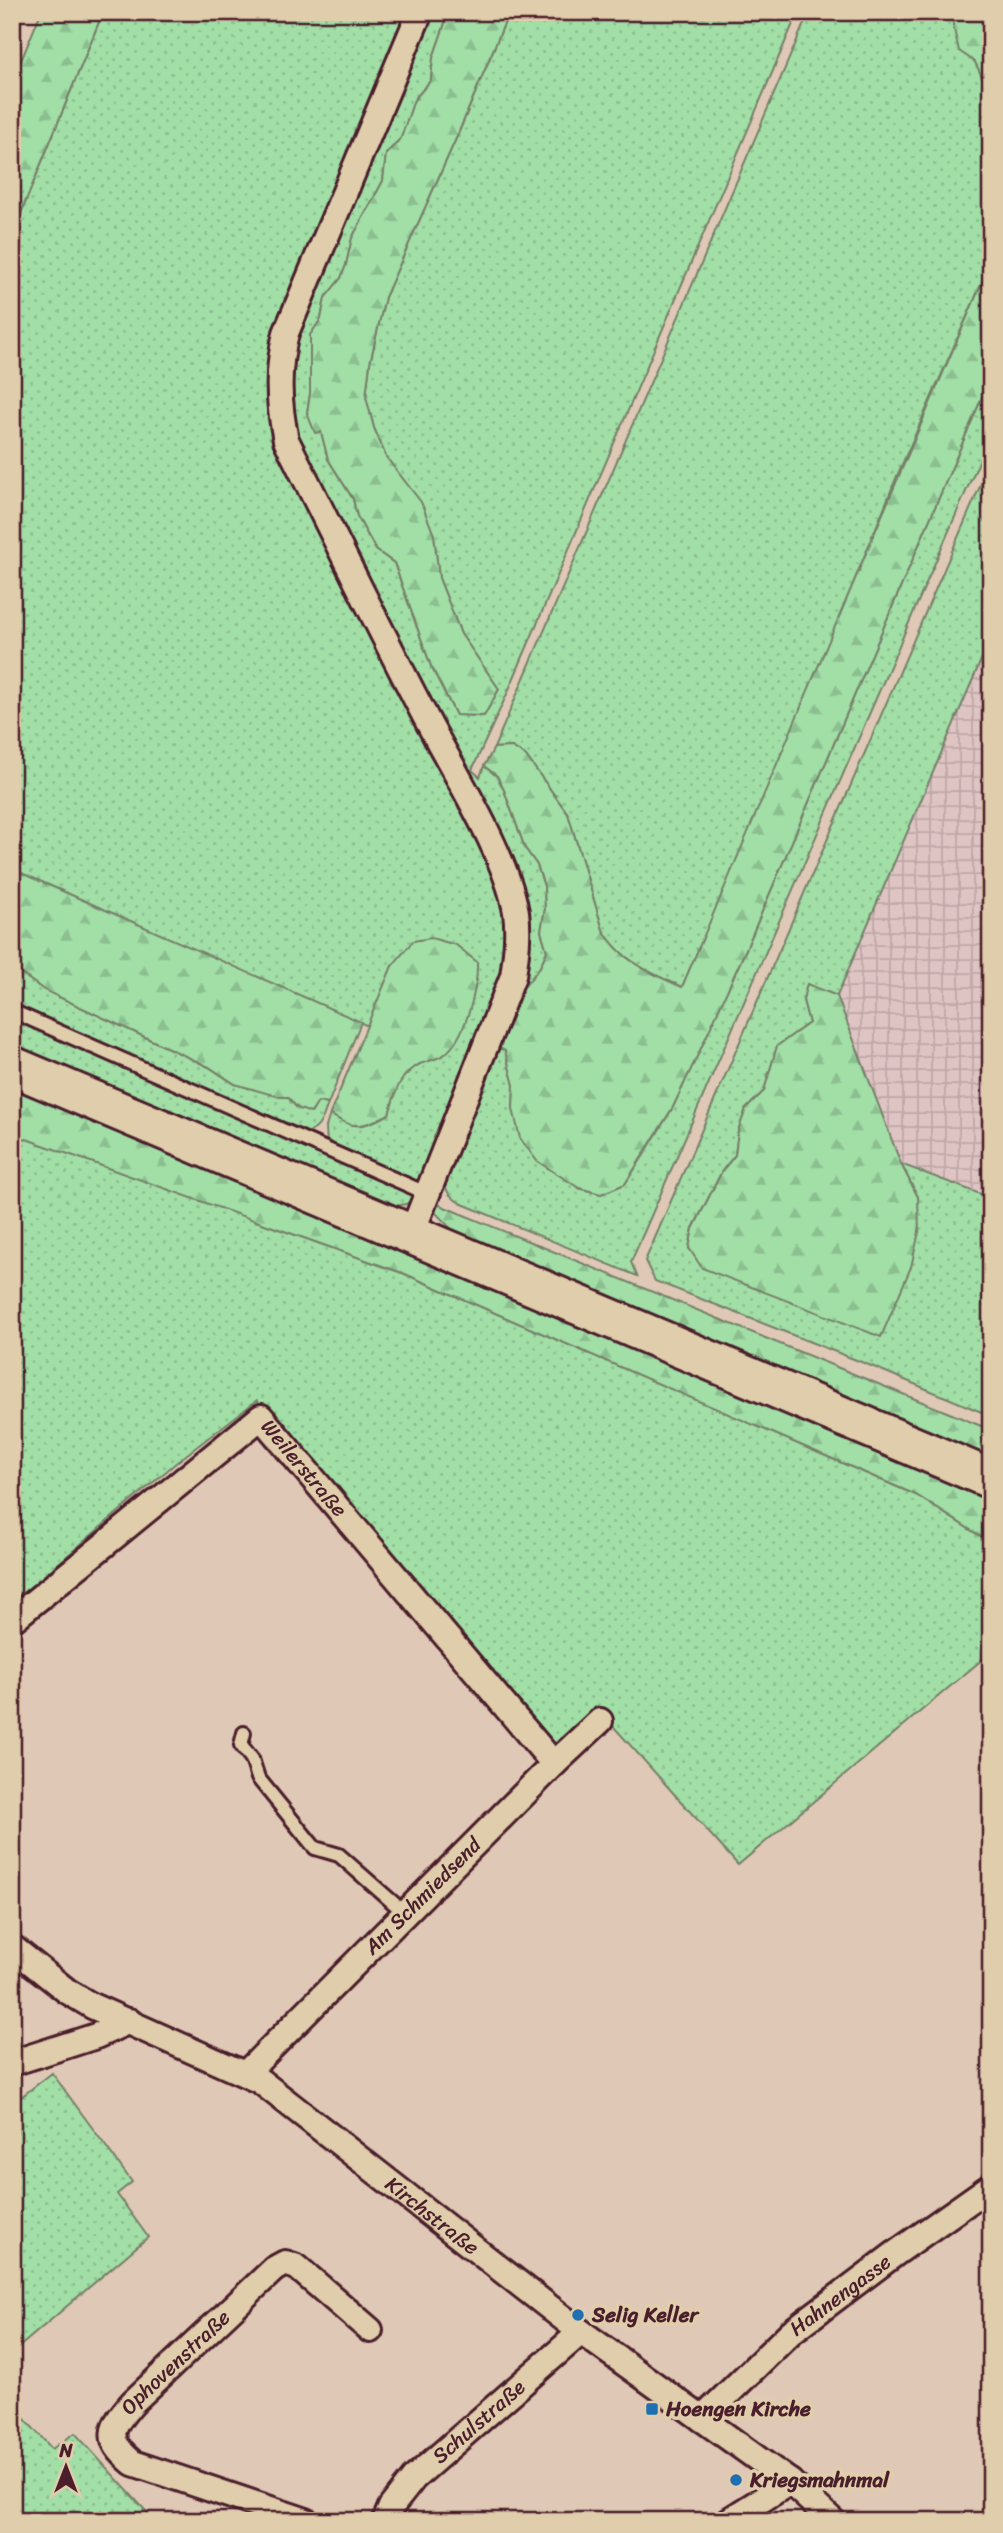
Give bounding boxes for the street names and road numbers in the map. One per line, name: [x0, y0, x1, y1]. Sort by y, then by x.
street label: Weilerstraße: [251, 1410, 357, 1526]
street label: Am Schmiedsend: [354, 1826, 492, 1965]
street label: Kirchstraße: [376, 2166, 488, 2265]
street label: Hahnengasse: [781, 2244, 900, 2346]
street label: Ophovenstraße: [111, 2300, 240, 2424]
street label: Schulstraße: [423, 2370, 534, 2474]

